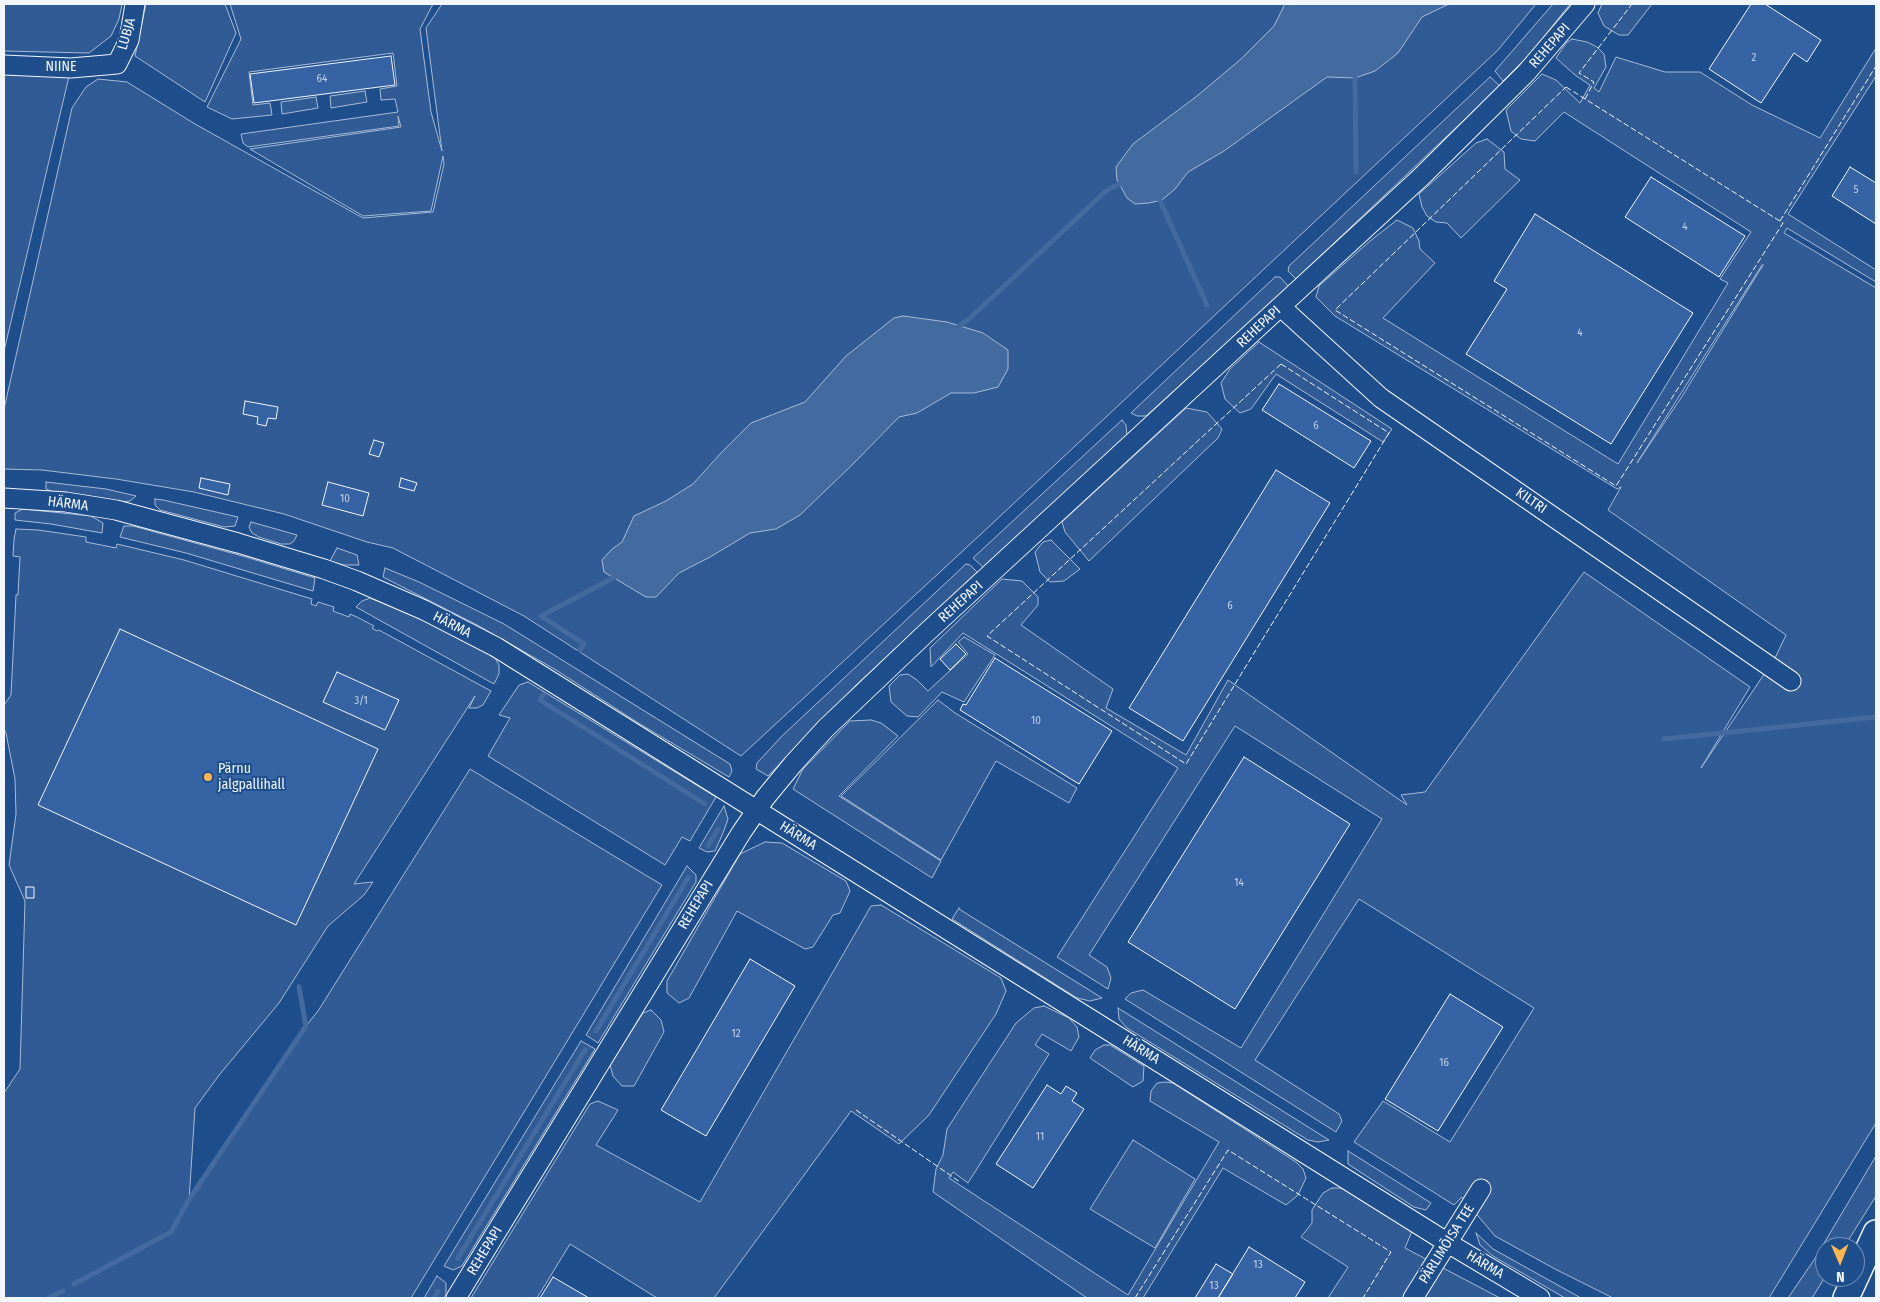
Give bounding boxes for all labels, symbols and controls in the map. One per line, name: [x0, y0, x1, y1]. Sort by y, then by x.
street label: LUBJA: [114, 16, 140, 52]
street label: REHEPAPI: [1526, 20, 1574, 72]
house number: 2: [1752, 51, 1756, 65]
street label: NIINE: [46, 59, 76, 75]
house number: 64: [317, 72, 327, 86]
house number: 5: [1853, 183, 1859, 197]
house number: 4: [1682, 220, 1688, 234]
street label: REHEPAPI: [1233, 302, 1285, 352]
house number: 4: [1577, 326, 1583, 340]
house number: 6: [1313, 419, 1319, 433]
street label: KILTRI: [1512, 484, 1550, 518]
house number: 10: [340, 492, 350, 506]
street label: HÄRMA: [47, 493, 89, 515]
street label: REHEPAPI: [935, 578, 987, 626]
house number: 6: [1227, 599, 1233, 613]
street label: HÄRMA: [430, 608, 474, 642]
house number: 3/1: [354, 694, 368, 708]
house number: 10: [1031, 714, 1041, 728]
place label: Pärnu jalgpallihall: [218, 761, 285, 794]
marker: Pärnu jalgpallihall: [202, 771, 214, 783]
street label: HÄRMA: [776, 818, 820, 854]
house number: 14: [1234, 876, 1244, 890]
street label: REHEPAPI: [675, 877, 717, 933]
house number: 12: [731, 1027, 741, 1041]
street label: HÄRMA: [1119, 1032, 1163, 1068]
house number: 16: [1439, 1056, 1449, 1070]
house number: 11: [1036, 1130, 1044, 1144]
street label: PÄRLIMÕISA TEE: [1416, 1201, 1478, 1287]
street label: REHEPAPI: [464, 1223, 506, 1279]
north arrow: [1815, 1237, 1865, 1287]
street label: HÄRMA: [1463, 1247, 1507, 1283]
house number: 13: [1253, 1258, 1263, 1272]
text: N: [1836, 1268, 1845, 1285]
house number: 13: [1209, 1279, 1219, 1293]

